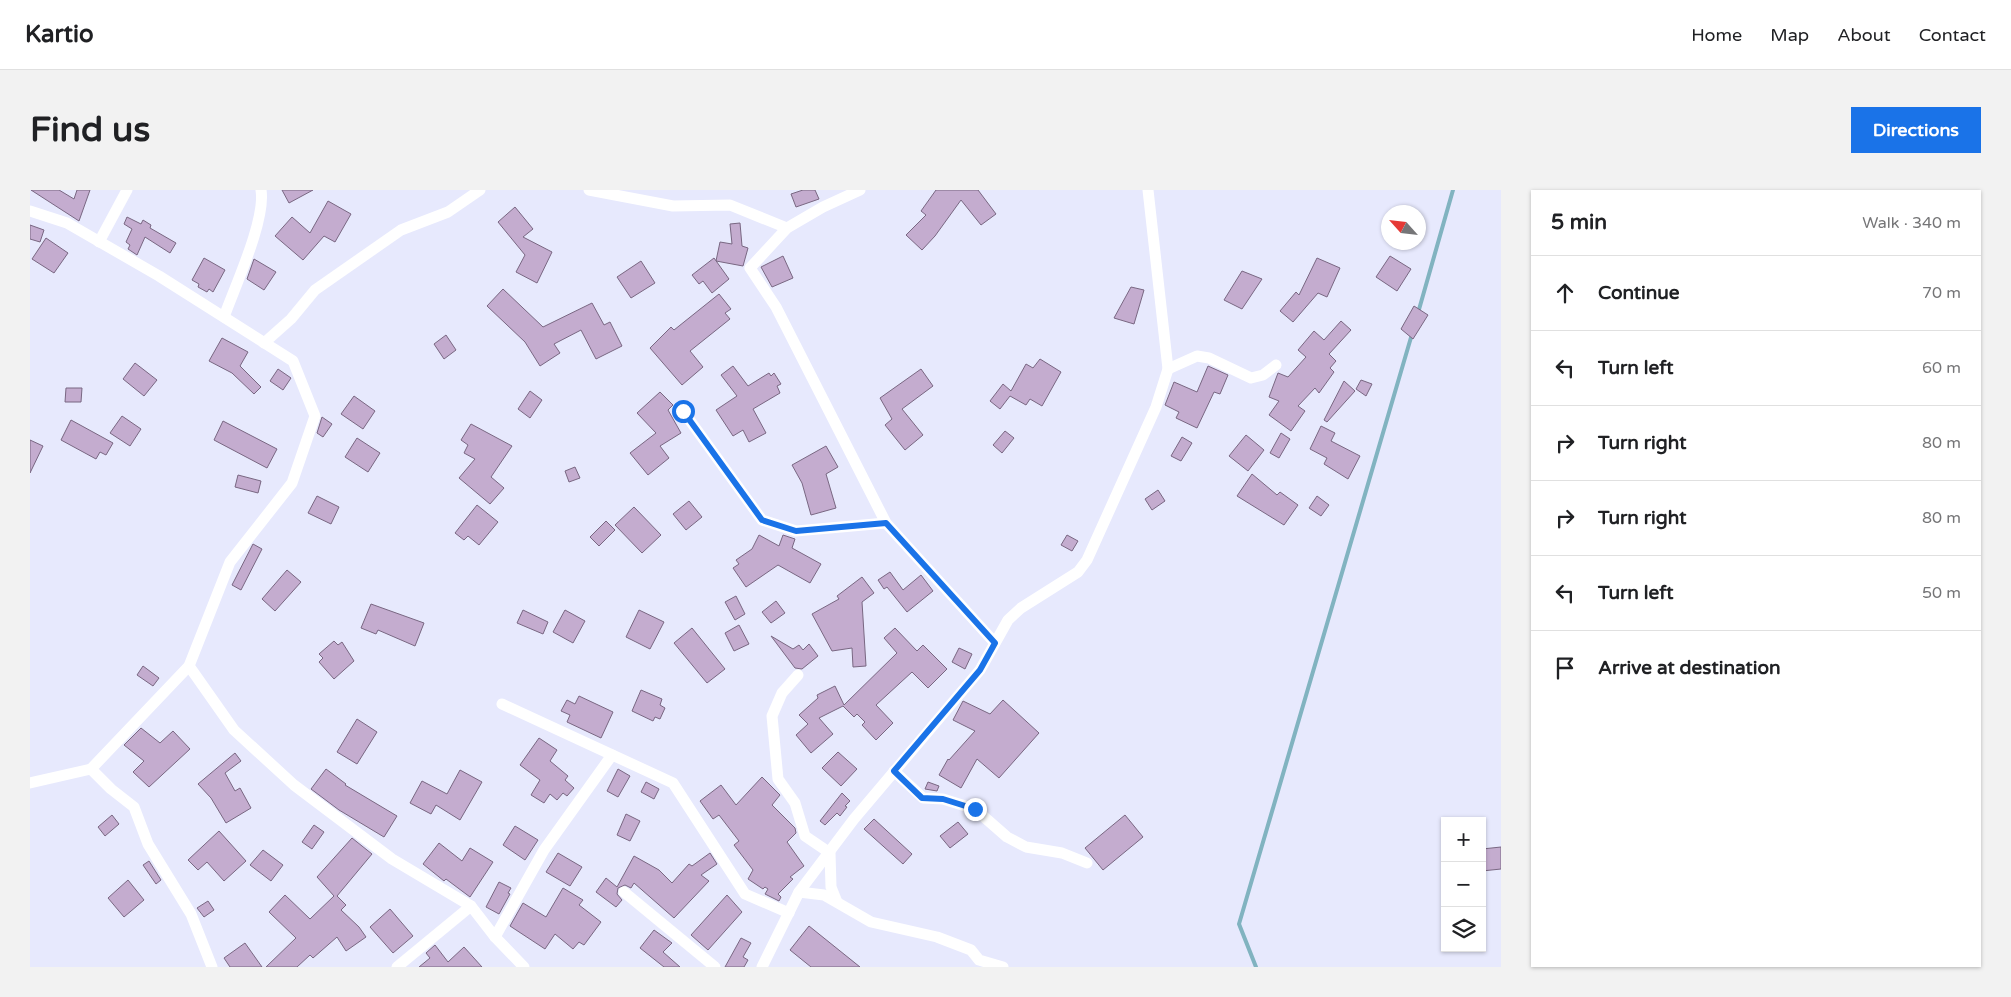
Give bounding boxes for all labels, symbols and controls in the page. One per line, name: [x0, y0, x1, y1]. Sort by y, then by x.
text: Kartio: [25, 20, 94, 49]
text: Home: [1691, 24, 1742, 46]
text: Map: [1770, 24, 1809, 46]
text: About: [1837, 24, 1891, 46]
text: Contact: [1919, 24, 1986, 46]
button: Directions: [1851, 107, 1981, 153]
text: Find us: [30, 109, 150, 151]
north arrow: [1381, 205, 1426, 250]
text: 5 min: [1551, 210, 1607, 235]
text: Walk · 340 m: [1862, 213, 1961, 233]
icon: ahead: [1551, 279, 1579, 307]
text: Continue: [1598, 282, 1680, 304]
text: 70 m: [1922, 283, 1961, 303]
icon: left: [1551, 354, 1579, 382]
text: Turn left: [1598, 357, 1674, 379]
text: 60 m: [1922, 358, 1961, 378]
route start: [672, 400, 695, 423]
icon: right: [1551, 429, 1579, 457]
text: Turn right: [1598, 432, 1686, 454]
text: 80 m: [1922, 433, 1961, 453]
icon: right: [1551, 504, 1579, 532]
text: Turn right: [1598, 507, 1686, 529]
text: 80 m: [1922, 508, 1961, 528]
icon: left: [1551, 579, 1579, 607]
text: Turn left: [1598, 582, 1674, 604]
text: 50 m: [1922, 583, 1961, 603]
icon: arrive: [1551, 654, 1579, 682]
text: Arrive at destination: [1598, 657, 1781, 679]
route end: [964, 798, 987, 821]
map controls: [1441, 817, 1486, 952]
button: +: [1441, 817, 1486, 862]
button: −: [1441, 862, 1486, 907]
button: layers: [1441, 907, 1486, 952]

